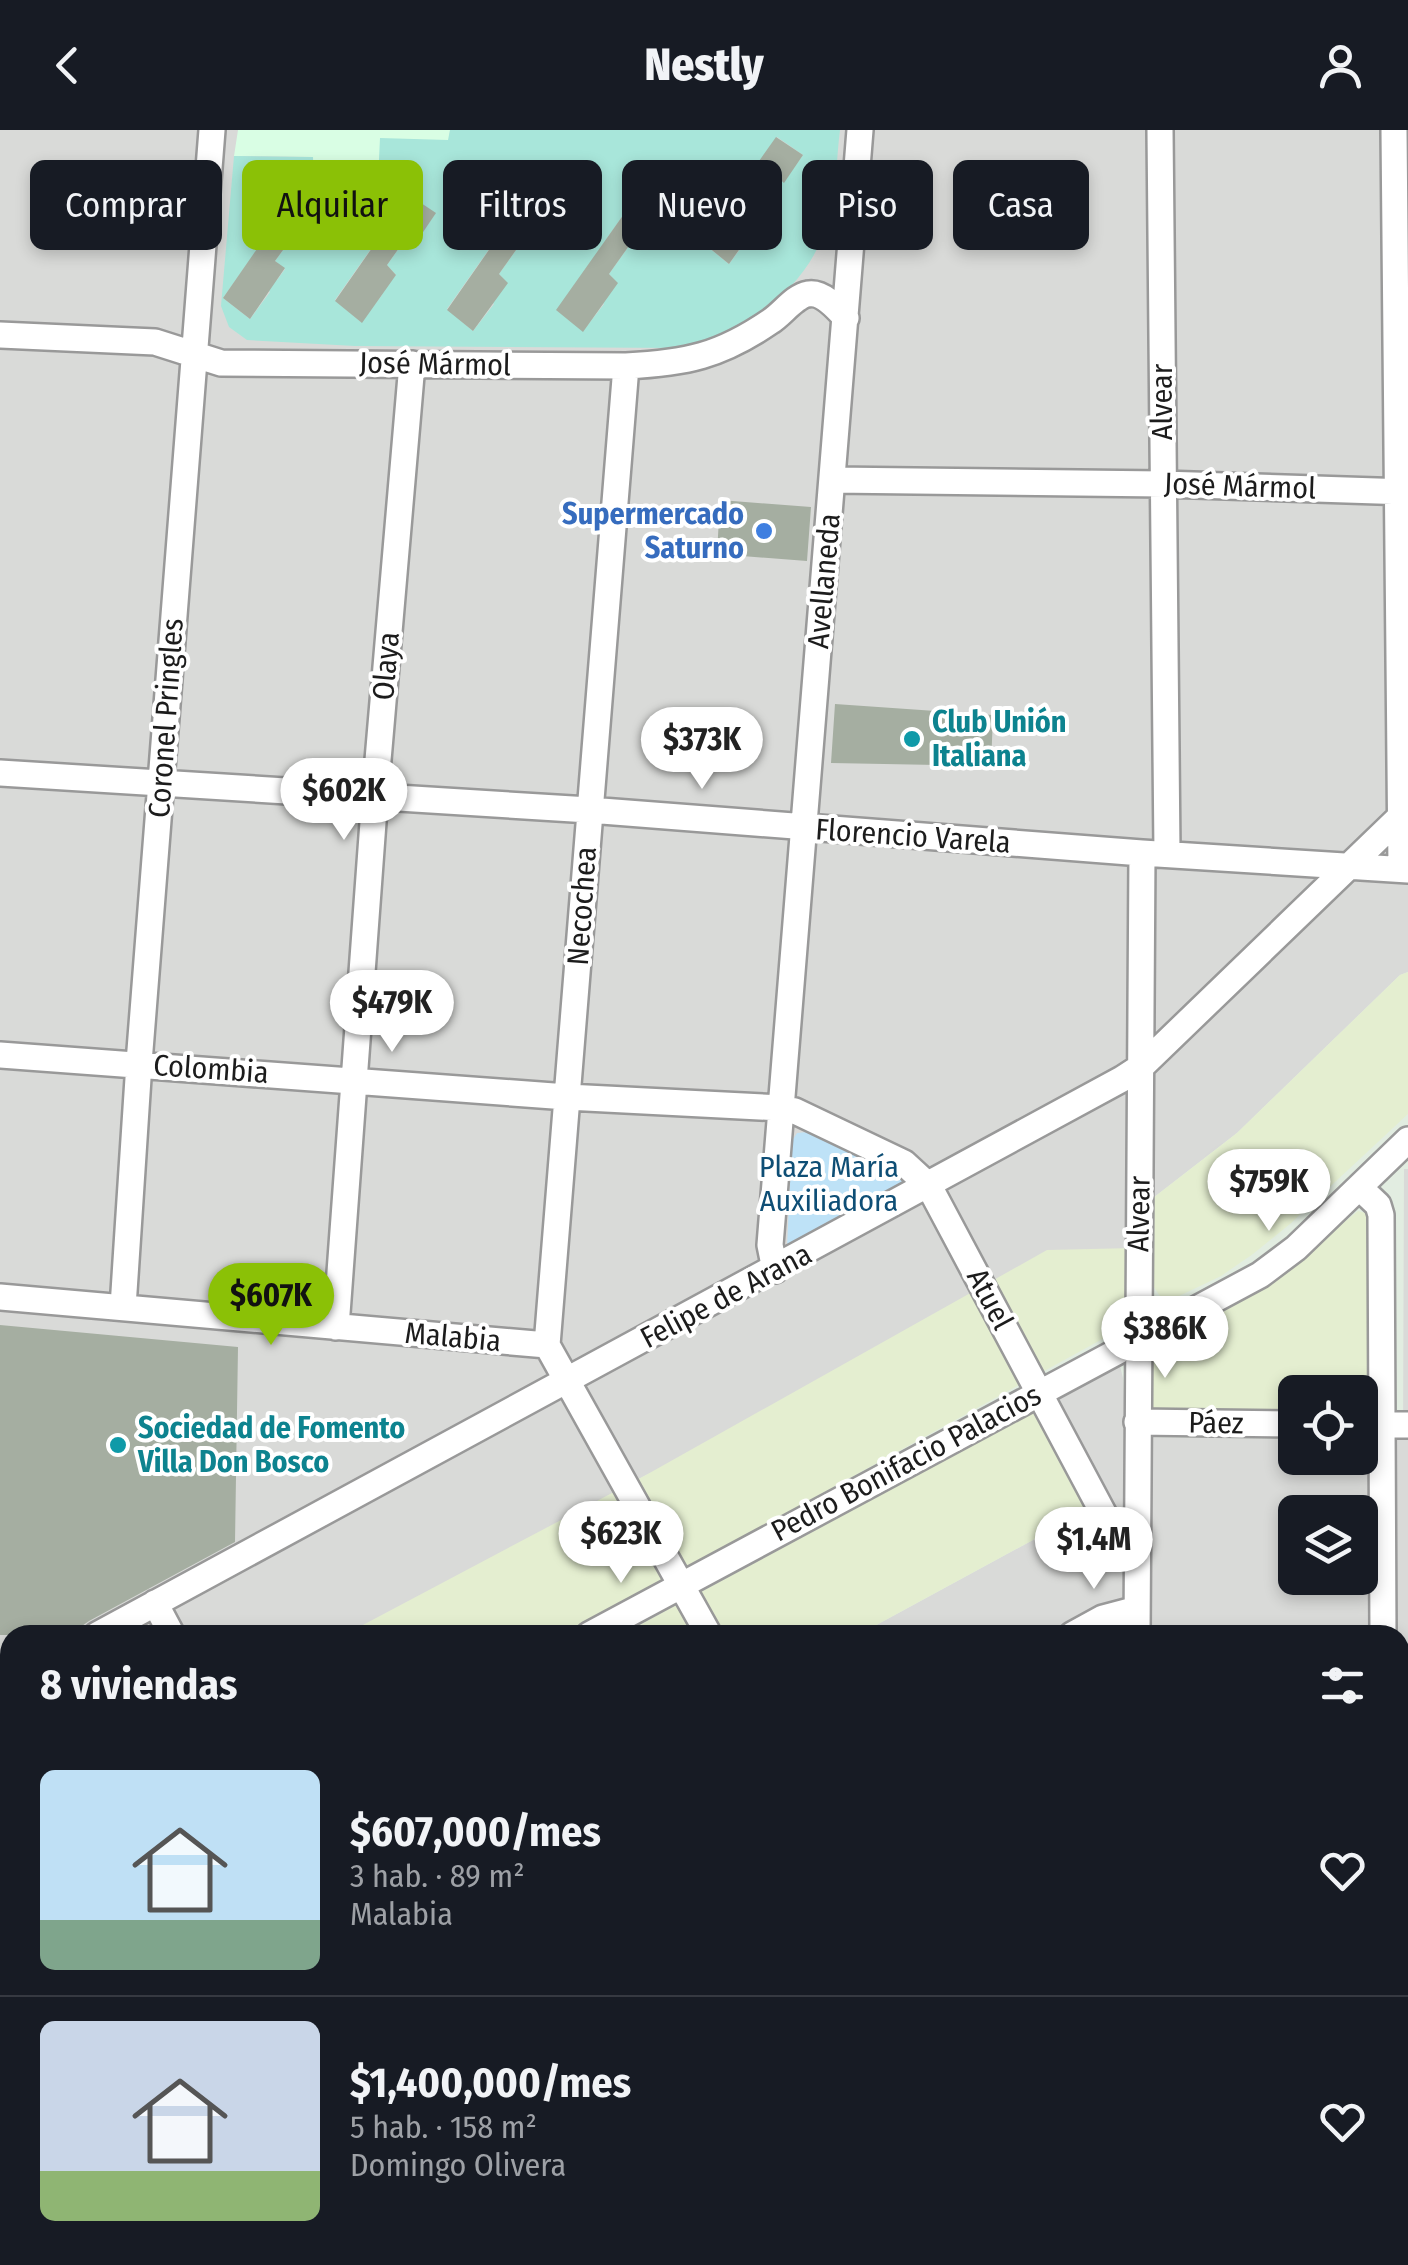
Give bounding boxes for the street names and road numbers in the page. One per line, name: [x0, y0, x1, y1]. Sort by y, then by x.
street label: José Mármol: [359, 345, 511, 383]
street label: Alvear: [1144, 363, 1180, 440]
street label: José Mármol: [1163, 465, 1317, 507]
street label: Avellaneda: [800, 512, 848, 650]
street label: Coronel Pringles: [141, 617, 191, 819]
street label: Olaya: [365, 630, 407, 702]
street label: Florencio Varela: [814, 811, 1012, 861]
street label: Necochea: [560, 845, 604, 967]
street label: Colombia: [152, 1047, 270, 1091]
street label: Alvear: [1120, 1175, 1158, 1252]
street label: Felipe de Arana: [634, 1236, 818, 1356]
street label: Atuel: [959, 1262, 1021, 1336]
street label: Malabia: [403, 1315, 503, 1359]
street label: Pedro Bonifacio Palacios: [765, 1377, 1047, 1549]
street label: Páez: [1188, 1405, 1244, 1441]

